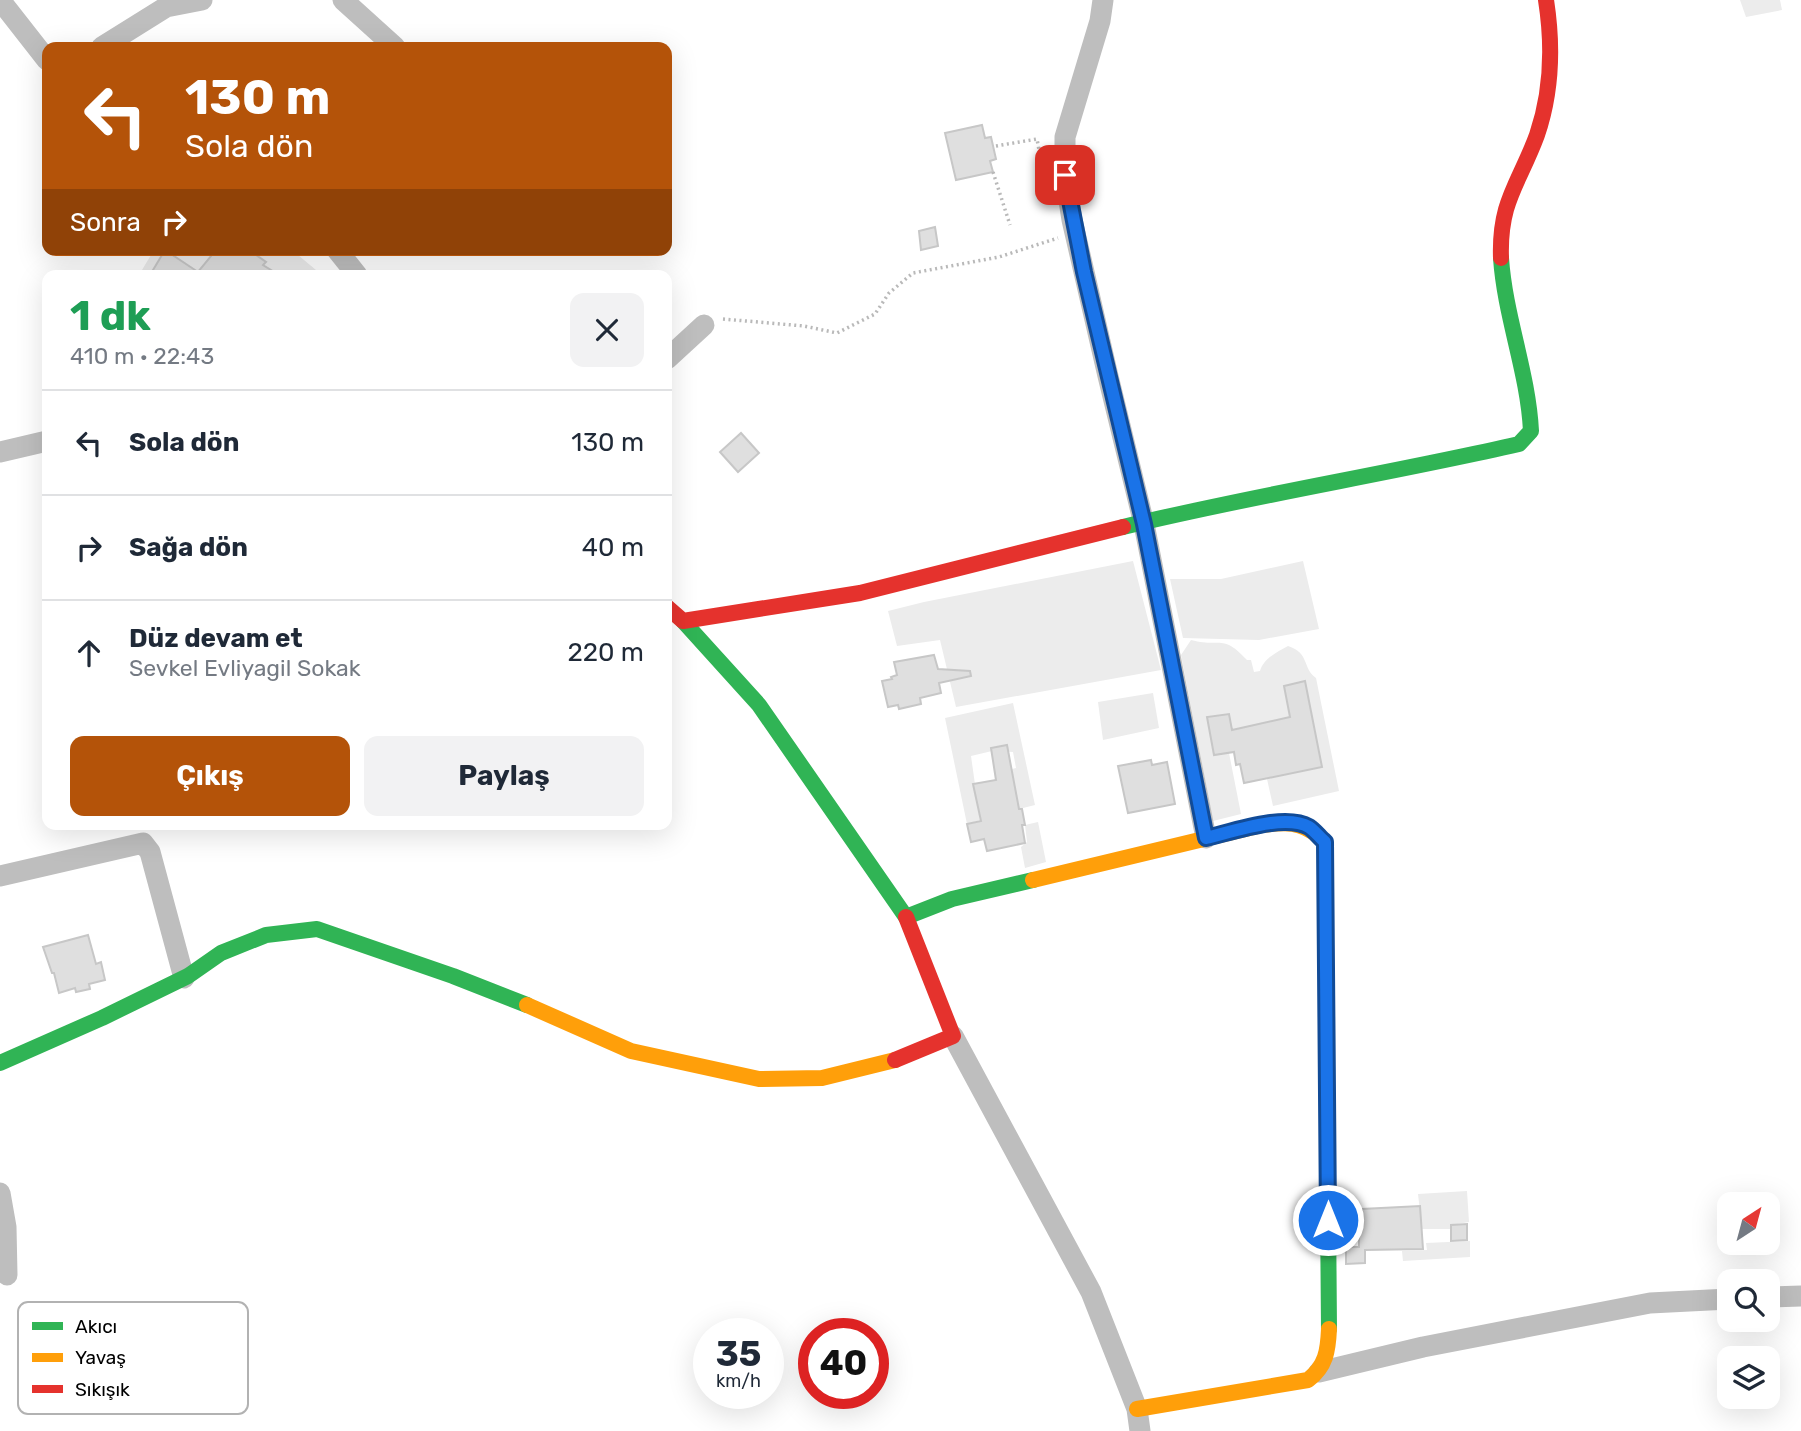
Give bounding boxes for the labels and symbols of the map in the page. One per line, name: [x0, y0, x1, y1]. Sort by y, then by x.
pin: [1035, 145, 1095, 205]
position arrow: [1291, 1183, 1365, 1257]
north arrow: [1717, 1192, 1780, 1255]
legend: [18, 1302, 248, 1414]
text: Akıcı: [75, 1315, 117, 1338]
speed limit sign: 40: [798, 1318, 889, 1409]
text: Yavaş: [75, 1346, 126, 1369]
text: Sıkışık: [75, 1378, 130, 1401]

